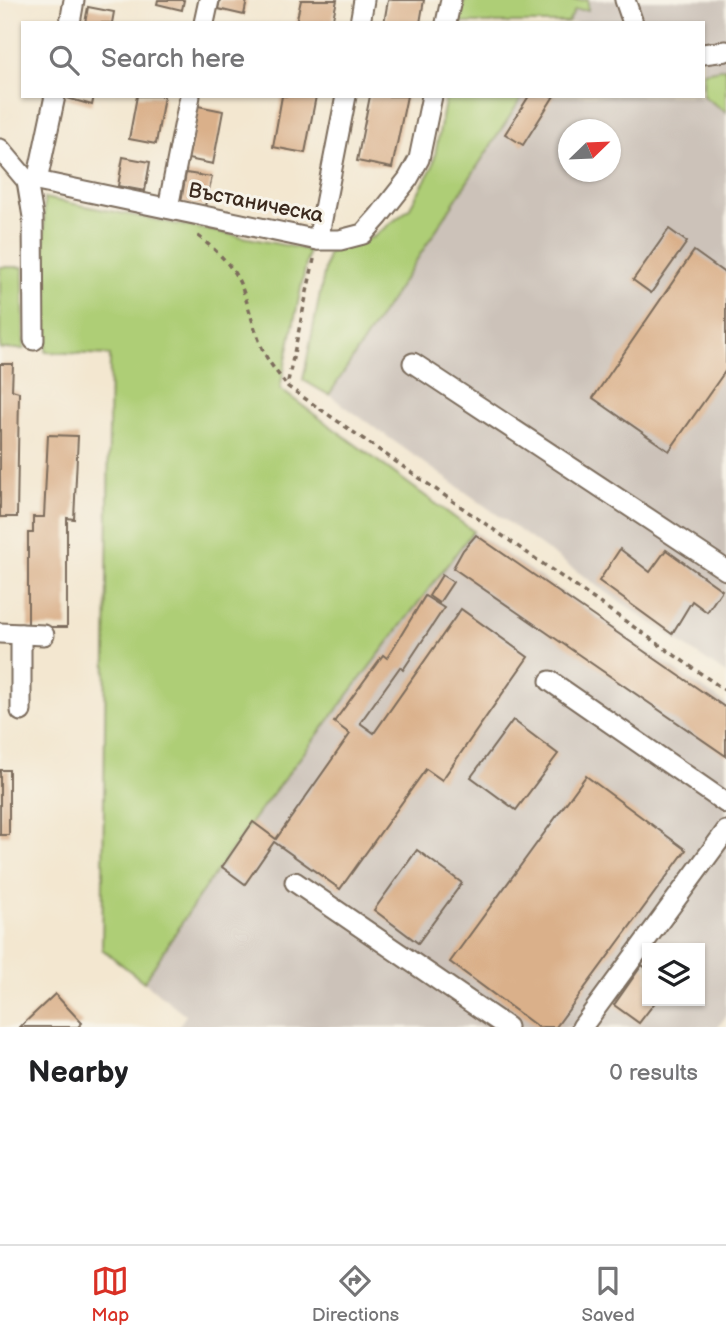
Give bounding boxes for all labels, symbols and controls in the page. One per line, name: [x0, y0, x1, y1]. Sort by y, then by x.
search box: [21, 21, 705, 98]
icon: search: [45, 41, 83, 79]
text: Search here: [101, 44, 245, 75]
north arrow: [558, 119, 621, 182]
street label: Въстаническа: [186, 178, 326, 228]
map controls: [642, 943, 705, 1006]
button: layers: [642, 943, 705, 1006]
text: Nearby: [28, 1055, 128, 1091]
text: 0 results: [609, 1059, 698, 1087]
tab: Map: [91, 1262, 129, 1327]
tab: Directions: [312, 1262, 399, 1327]
tab: Saved: [581, 1262, 635, 1327]

